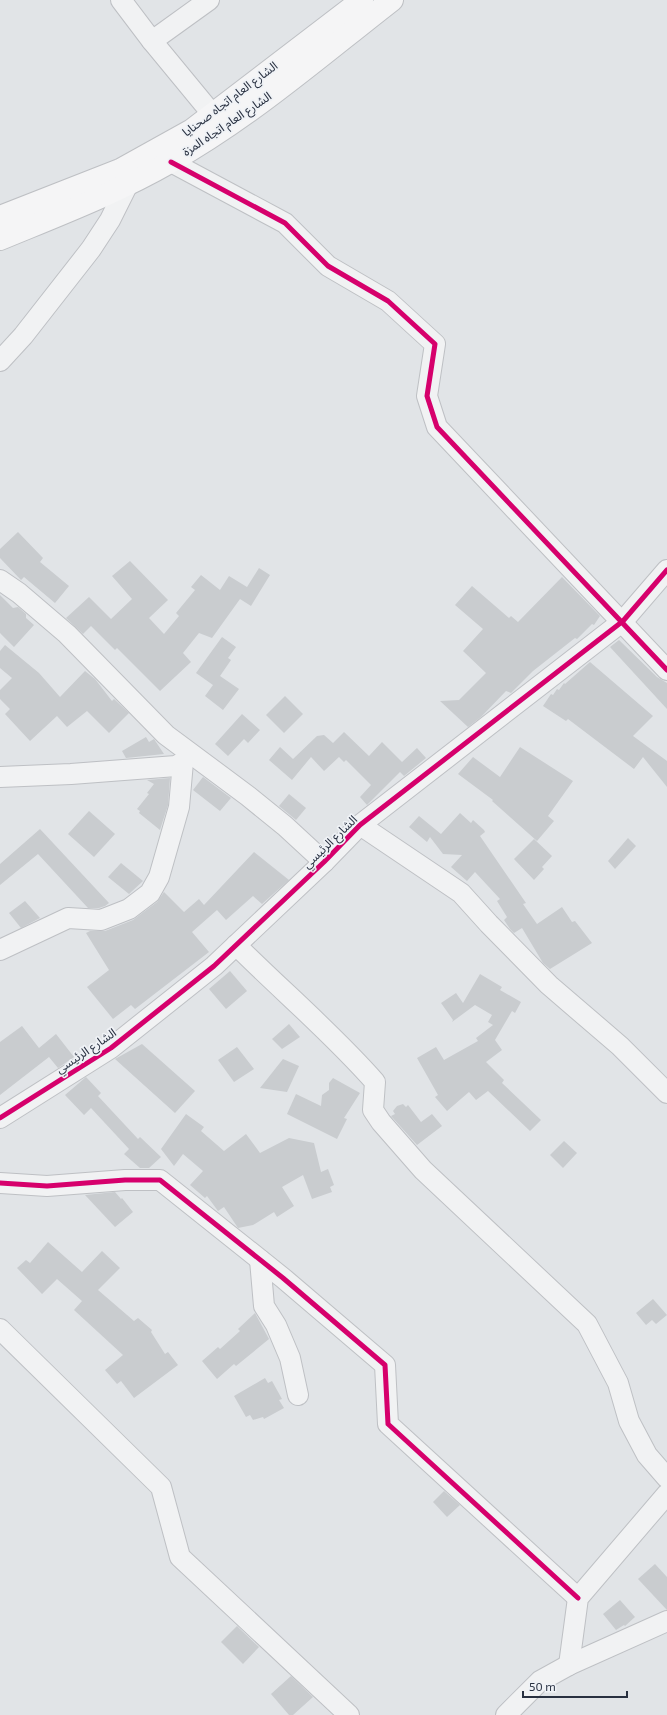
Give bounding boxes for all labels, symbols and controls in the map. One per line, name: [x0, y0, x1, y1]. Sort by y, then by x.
street label: الشارع العام اتجاه صحنايا: [179, 58, 282, 141]
street label: الشارع العام اتجاه المزة: [179, 88, 275, 161]
street label: الشارع الرئيسي: [299, 812, 362, 873]
street label: الشارع الرئيسي: [53, 1025, 121, 1079]
scale bar: [523, 1673, 627, 1699]
text: 50 m: [529, 1679, 556, 1693]

